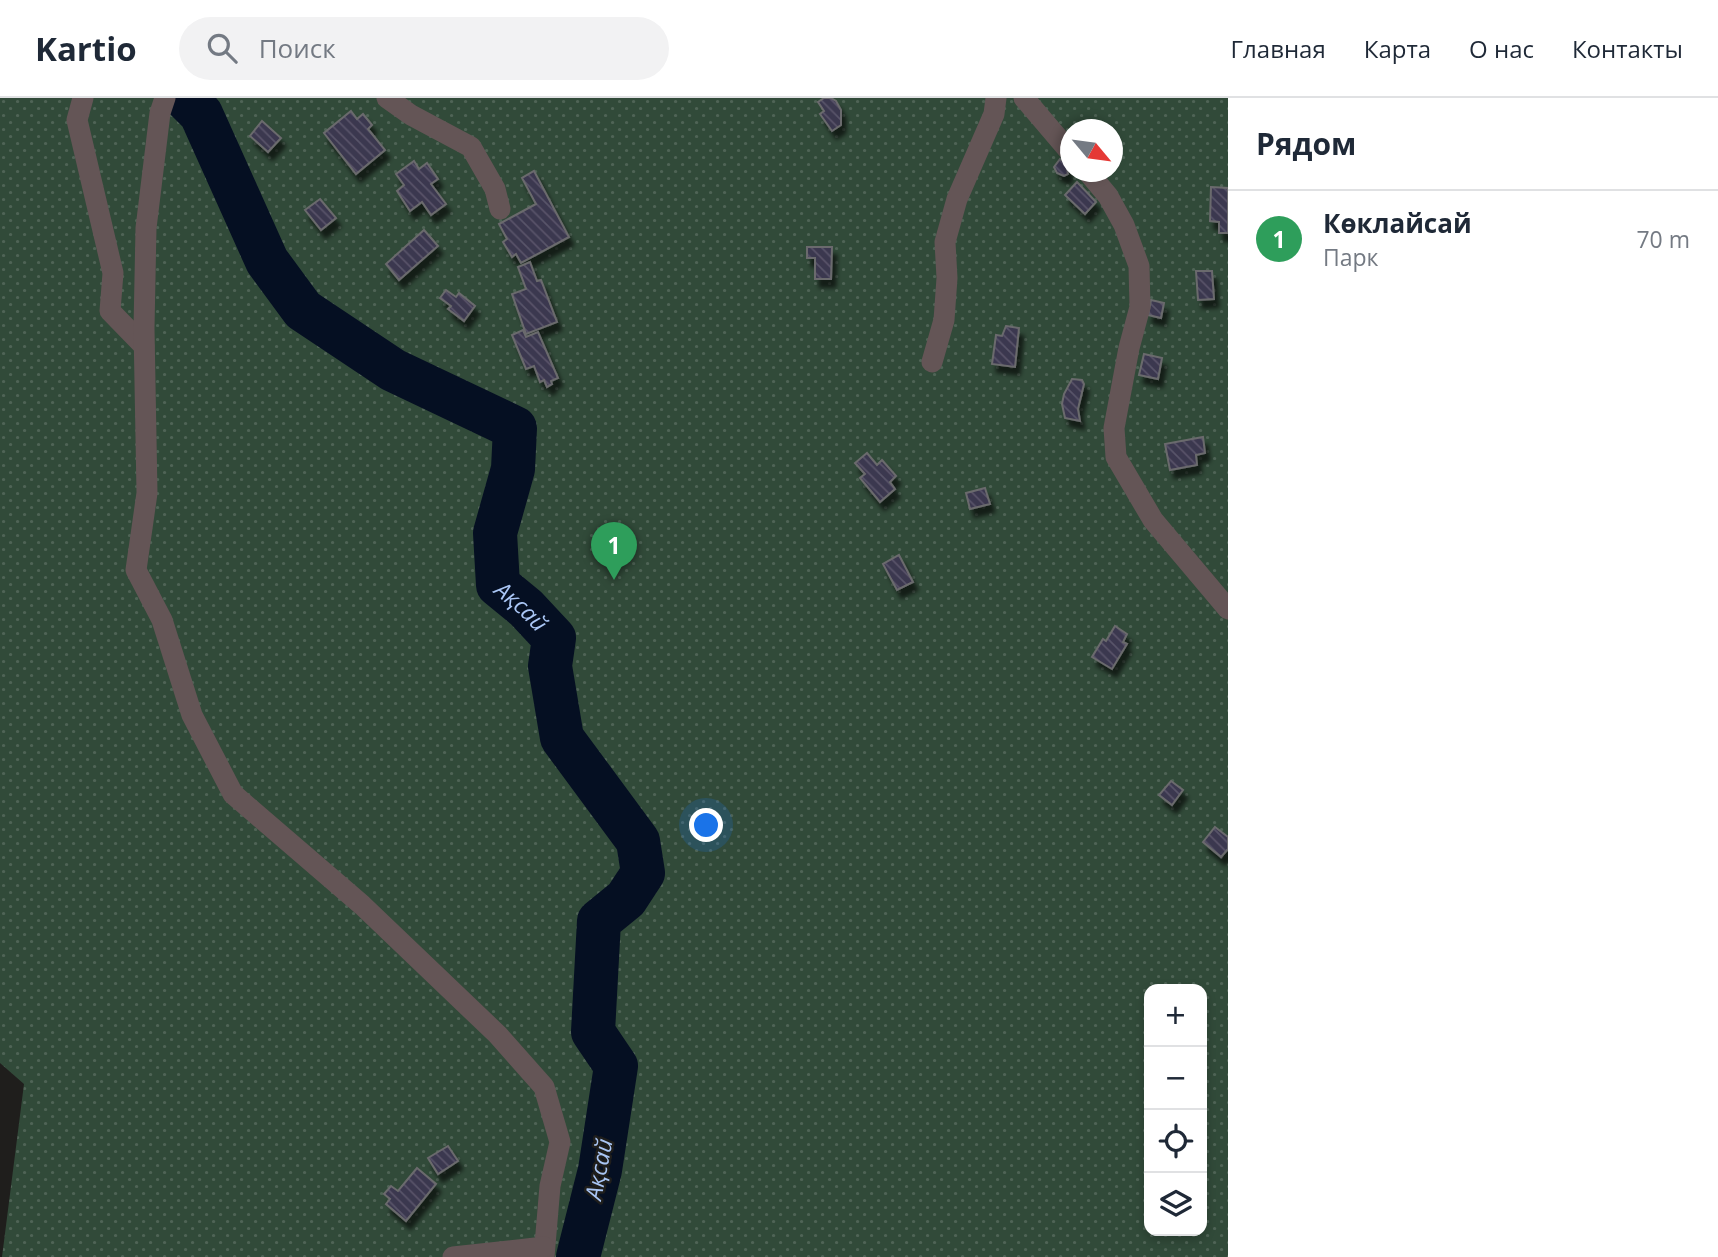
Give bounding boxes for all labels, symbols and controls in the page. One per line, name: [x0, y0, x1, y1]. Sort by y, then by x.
search box: [179, 17, 669, 80]
text: Kartio: [35, 26, 137, 71]
icon: search: [203, 29, 241, 67]
text: Поиск: [259, 30, 336, 66]
text: Главная: [1231, 32, 1326, 65]
text: Карта: [1364, 32, 1431, 65]
text: О нас: [1469, 32, 1534, 65]
text: Контакты: [1572, 32, 1683, 65]
north arrow: [1060, 119, 1123, 182]
text: Рядом: [1256, 123, 1356, 164]
text: Көклайсай: [1323, 205, 1472, 241]
text: 1: [1272, 223, 1286, 255]
text: 70 m: [1636, 223, 1690, 255]
text: Парк: [1323, 241, 1378, 273]
pin: 1: [591, 522, 637, 580]
water label: Ақсай: [487, 572, 555, 638]
your location: [689, 808, 723, 842]
map controls: [1144, 984, 1207, 1236]
button: +: [1144, 984, 1207, 1047]
button: −: [1144, 1047, 1207, 1110]
button: locate: [1144, 1110, 1207, 1173]
water label: Ақсай: [576, 1136, 620, 1204]
button: layers: [1144, 1173, 1207, 1236]

